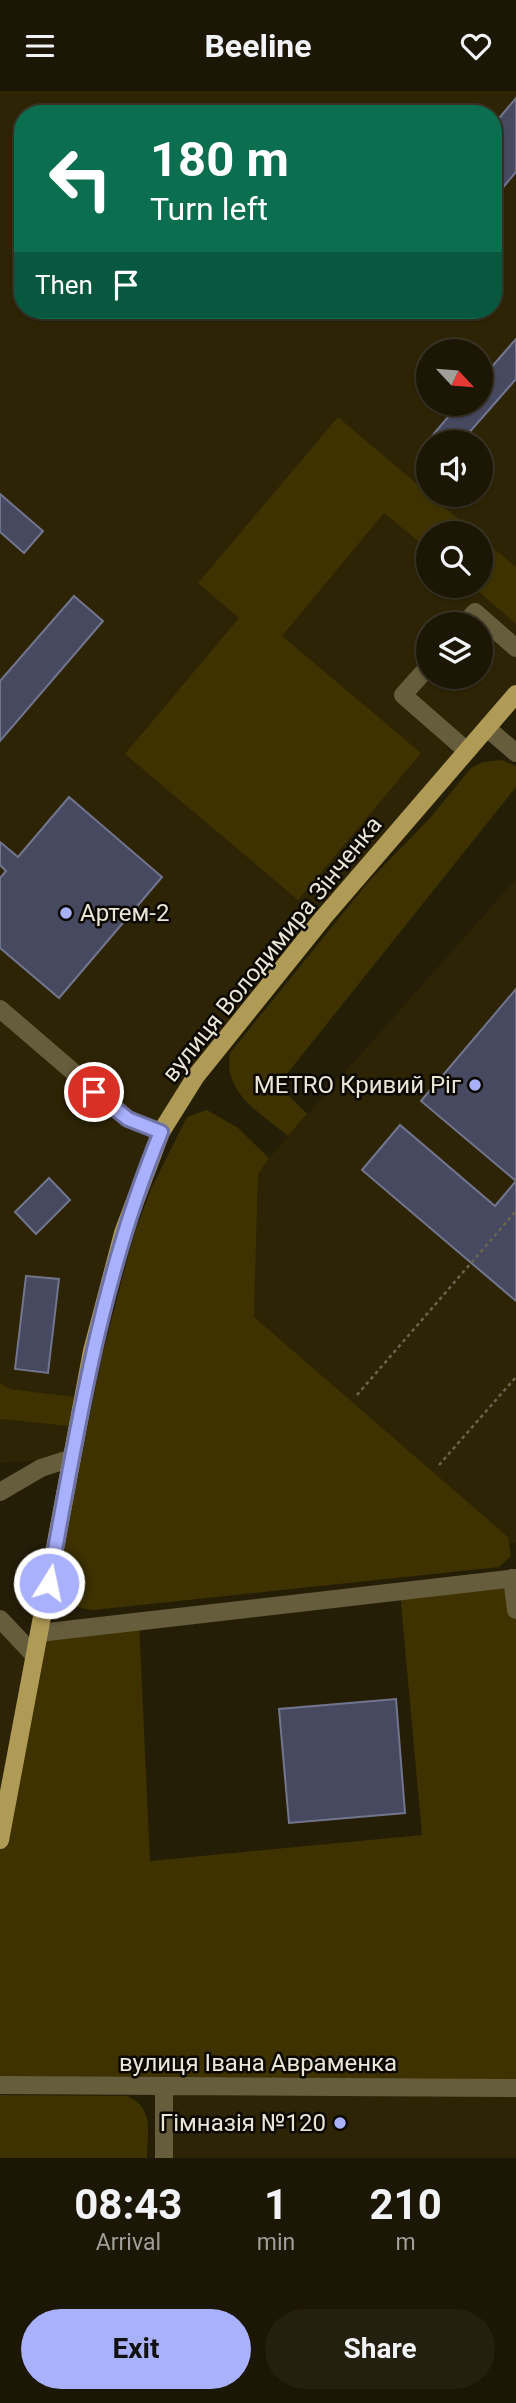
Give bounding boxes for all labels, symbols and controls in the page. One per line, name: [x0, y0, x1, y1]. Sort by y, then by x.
icon: menu: [21, 27, 59, 65]
text: Beeline: [204, 27, 312, 65]
icon: heart: [457, 27, 495, 65]
text: 180 m: [150, 131, 289, 188]
icon: left: [35, 133, 126, 224]
text: Turn left: [150, 190, 268, 228]
icon: arrive: [107, 266, 145, 304]
text: Then: [35, 270, 93, 300]
north arrow: [416, 339, 494, 417]
map controls: [416, 339, 493, 689]
button: sound: [416, 430, 493, 507]
button: search: [416, 521, 493, 598]
button: layers: [416, 612, 493, 689]
street label: вулиця Володимира Зінченка: [156, 811, 388, 1087]
place label: Артем-2: [80, 899, 169, 927]
marker: Артем-2: [58, 905, 74, 921]
pin: [64, 1062, 124, 1122]
place label: METRO Кривий Ріг: [254, 1071, 461, 1099]
icon: arrive: [75, 1073, 113, 1111]
marker: METRO Кривий Ріг: [467, 1077, 483, 1093]
position arrow: [12, 1546, 86, 1620]
street label: вулиця Івана Авраменка: [119, 2049, 397, 2077]
place label: Гімназія №120: [160, 2109, 326, 2137]
marker: Гімназія №120: [332, 2115, 348, 2131]
text: 08:43: [74, 2180, 182, 2229]
text: 1: [264, 2180, 288, 2229]
text: 210: [369, 2180, 442, 2229]
text: Arrival: [96, 2229, 161, 2256]
text: min: [257, 2229, 295, 2256]
text: m: [396, 2229, 416, 2256]
button: Exit: [21, 2309, 251, 2389]
button: Share: [265, 2309, 495, 2389]

